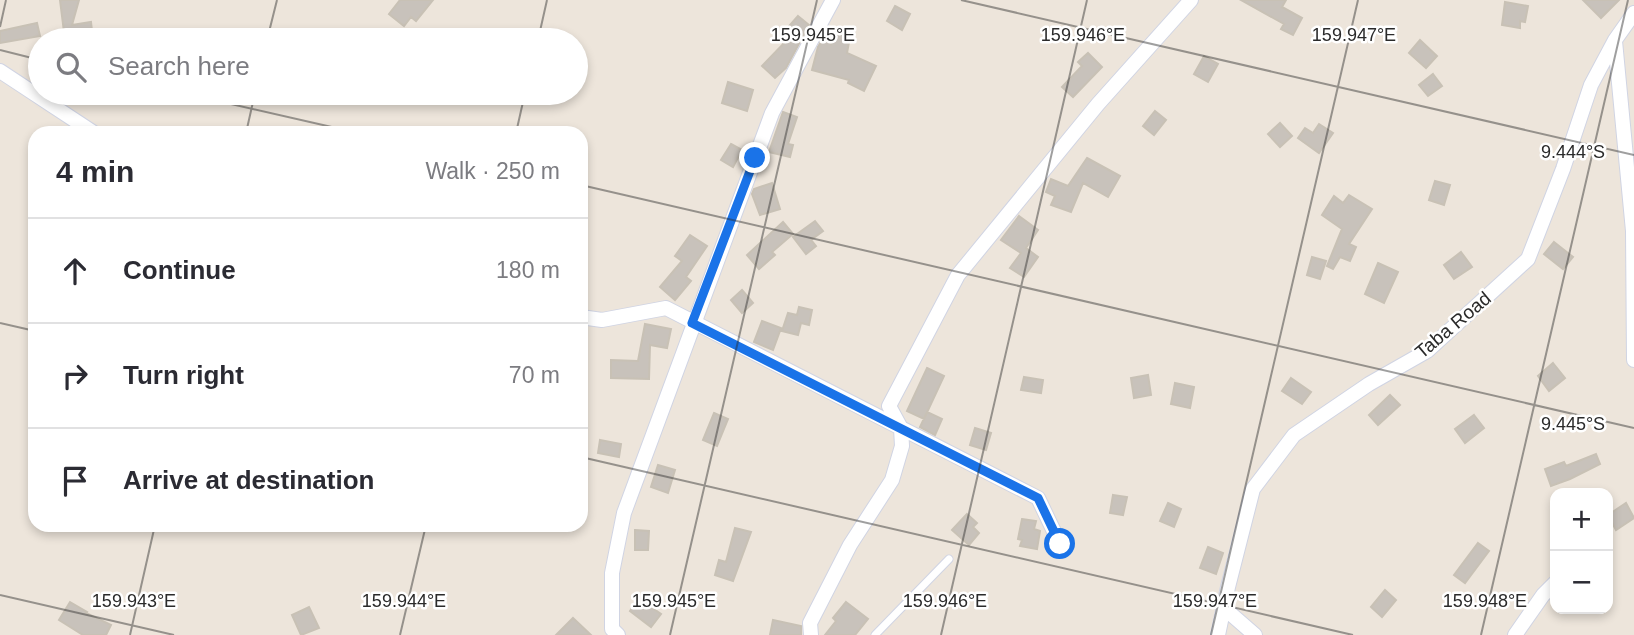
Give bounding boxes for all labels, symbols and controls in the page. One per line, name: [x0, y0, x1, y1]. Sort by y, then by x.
text: 159.945°E: [771, 25, 855, 45]
text: 159.946°E: [1041, 25, 1125, 45]
text: 159.947°E: [1312, 25, 1396, 45]
search box: [28, 28, 588, 105]
icon: search: [52, 48, 90, 86]
text: Search here: [108, 51, 250, 81]
route end: [739, 142, 770, 173]
text: 9.444°S: [1541, 142, 1605, 162]
text: 4 min: [56, 155, 134, 188]
text: Walk · 250 m: [425, 158, 560, 184]
icon: ahead: [56, 252, 94, 290]
text: Continue: [123, 255, 236, 285]
text: 180 m: [496, 257, 560, 283]
street label: Taba Road: [1411, 287, 1495, 363]
icon: right: [56, 357, 94, 395]
text: Turn right: [123, 360, 244, 390]
text: 70 m: [509, 362, 560, 388]
text: 9.445°S: [1541, 414, 1605, 434]
icon: arrive: [56, 462, 94, 500]
text: Arrive at destination: [123, 465, 374, 495]
map controls: [1550, 488, 1613, 614]
button: +: [1550, 488, 1613, 551]
route start: [1044, 528, 1075, 559]
button: −: [1550, 551, 1613, 614]
text: 159.943°E: [92, 591, 176, 611]
text: 159.944°E: [362, 591, 446, 611]
text: 159.945°E: [632, 591, 716, 611]
text: 159.946°E: [903, 591, 987, 611]
text: 159.947°E: [1173, 591, 1257, 611]
text: 159.948°E: [1443, 591, 1527, 611]

